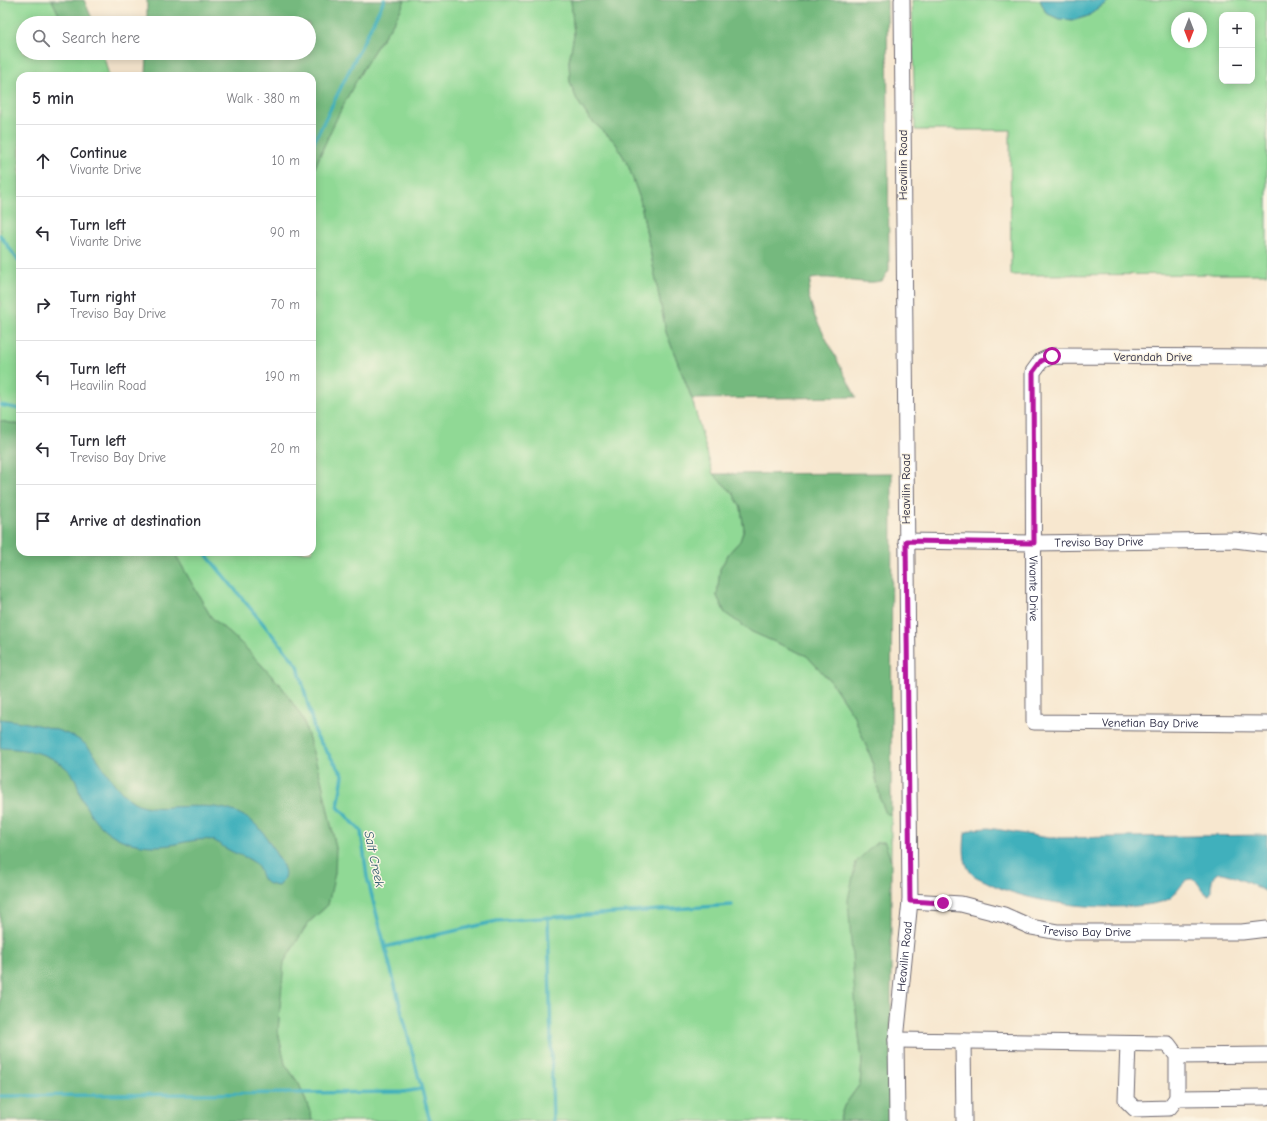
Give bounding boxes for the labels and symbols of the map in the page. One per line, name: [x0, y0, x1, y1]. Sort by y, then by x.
north arrow: [1171, 12, 1207, 48]
street label: Heavilin Road: [896, 130, 910, 200]
route start: [1043, 347, 1061, 365]
street label: Verandah Drive: [1114, 350, 1192, 364]
street label: Heavilin Road: [899, 454, 913, 524]
street label: Treviso Bay Drive: [1054, 534, 1143, 550]
street label: Vivante Drive: [1027, 555, 1041, 621]
street label: Venetian Bay Drive: [1102, 716, 1199, 730]
water label: Salt Creek: [361, 830, 388, 889]
route end: [934, 894, 952, 912]
street label: Heavilin Road: [894, 921, 915, 992]
street label: Treviso Bay Drive: [1041, 922, 1131, 939]

